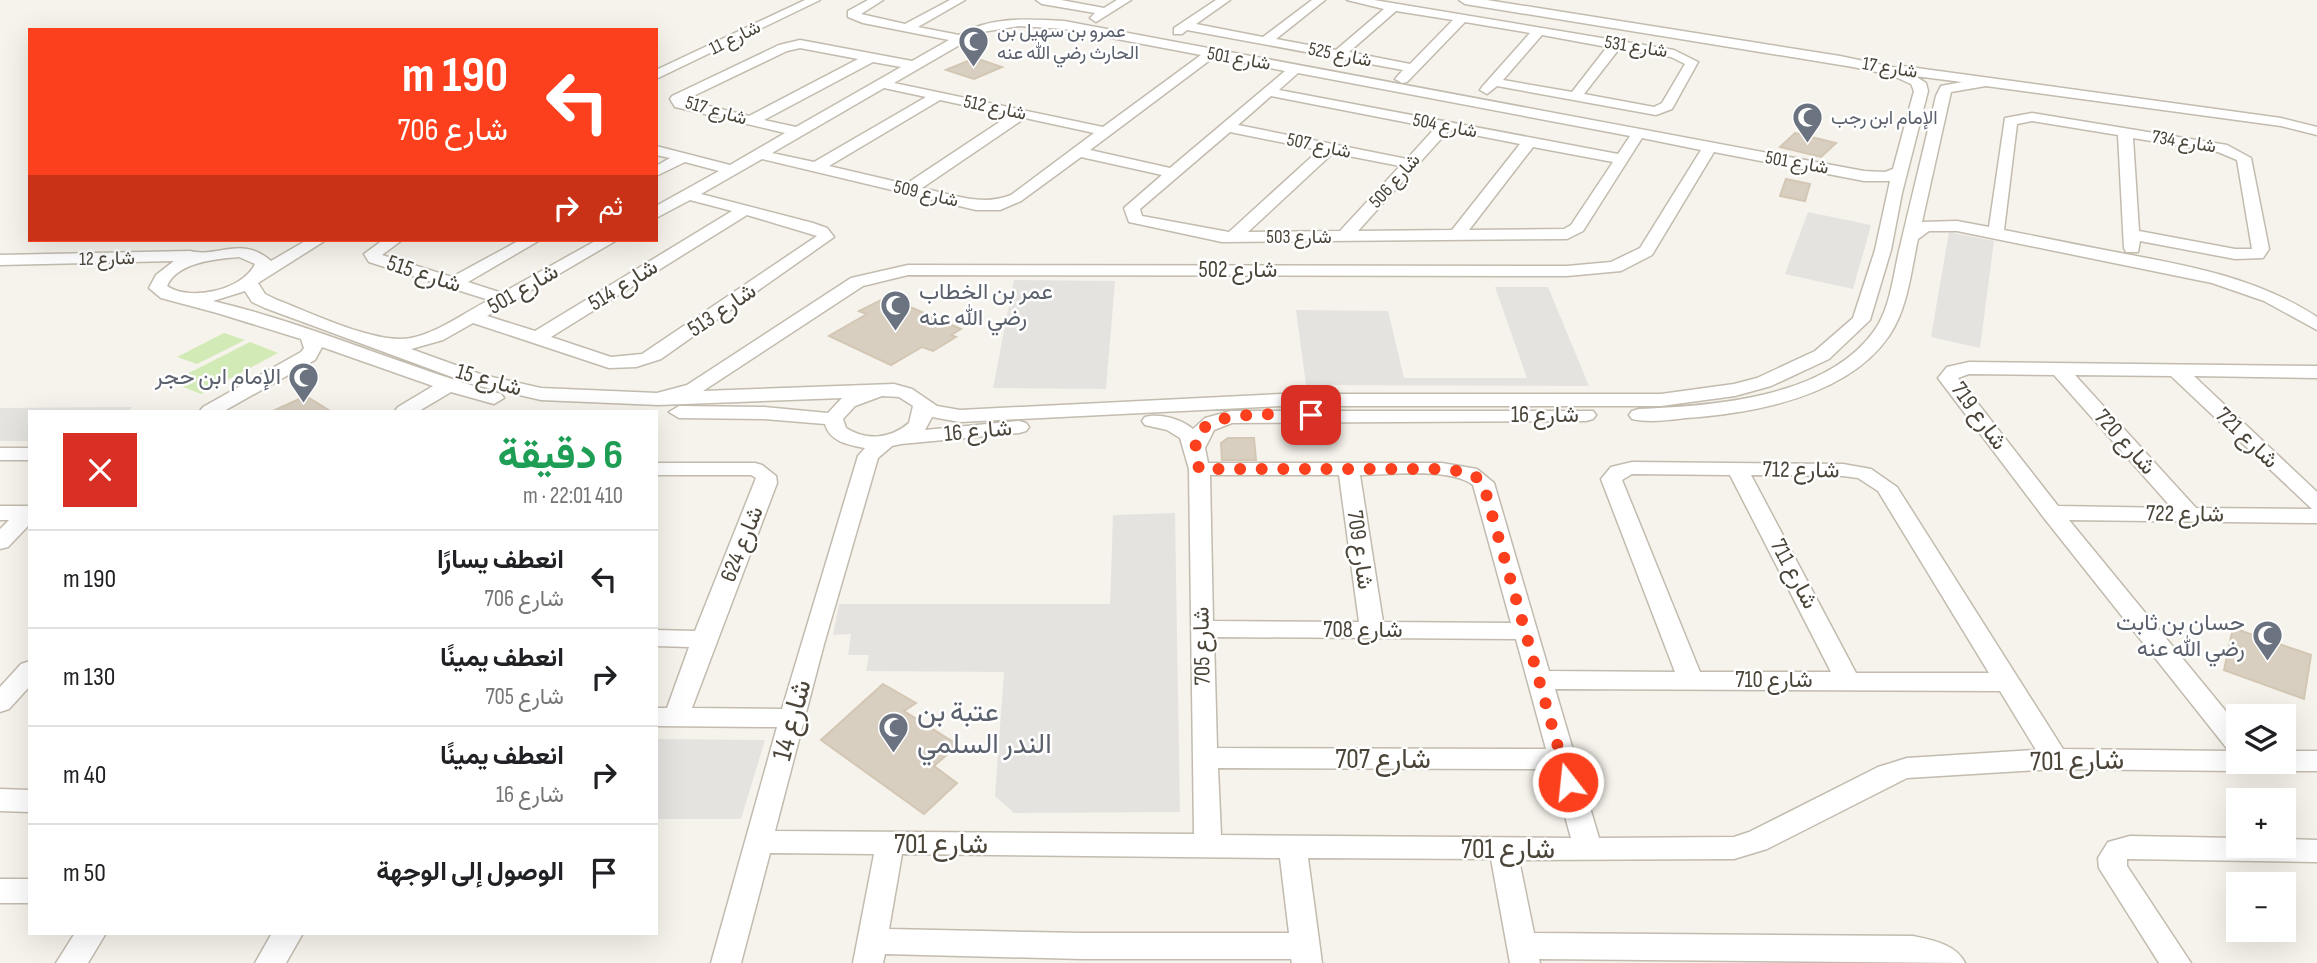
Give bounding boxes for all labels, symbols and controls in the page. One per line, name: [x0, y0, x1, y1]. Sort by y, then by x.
street label: شارع 11: [705, 16, 765, 60]
place label: عمرو بن سهيل بن الحارث رضي الله عنه: [997, 20, 1139, 68]
mosque icon: عمرو بن سهيل بن الحارث رضي الله عنه: [957, 25, 991, 69]
street label: شارع 531: [1603, 31, 1669, 63]
street label: شارع 525: [1306, 38, 1374, 72]
street label: شارع 501: [1205, 42, 1273, 76]
text: 190 m: [402, 47, 508, 106]
street label: شارع 17: [1861, 52, 1919, 84]
icon: left: [532, 56, 623, 147]
street label: شارع 512: [962, 90, 1028, 126]
street label: شارع 517: [683, 91, 749, 131]
mosque icon: الإمام ابن رجب: [1791, 101, 1825, 145]
place label: الإمام ابن رجب: [1831, 107, 1938, 130]
street label: شارع 504: [1411, 108, 1479, 144]
text: شارع 706: [398, 111, 508, 150]
street label: شارع 734: [2150, 126, 2218, 158]
street label: شارع 507: [1285, 128, 1353, 164]
street label: شارع 501: [1763, 146, 1831, 180]
street label: شارع 506: [1364, 149, 1426, 213]
street label: شارع 509: [891, 175, 961, 213]
icon: right: [547, 189, 585, 227]
text: ثم: [599, 192, 623, 223]
street label: شارع 503: [1266, 226, 1332, 249]
street label: شارع 12: [79, 247, 135, 271]
street label: شارع 515: [383, 249, 465, 300]
street label: شارع 514: [583, 253, 664, 318]
street label: شارع 502: [1199, 256, 1277, 285]
street label: شارع 501: [482, 258, 564, 321]
street label: شارع 513: [682, 277, 762, 344]
place label: عمر بن الخطاب رضي الله عنه: [919, 278, 1053, 336]
mosque icon: عمر بن الخطاب رضي الله عنه: [879, 288, 913, 332]
street label: شارع 15: [453, 357, 525, 404]
mosque icon: الإمام ابن حجر: [287, 360, 321, 404]
place label: الإمام ابن حجر: [154, 363, 281, 391]
street label: شارع 719: [1944, 376, 2013, 456]
pin: [1281, 385, 1341, 445]
icon: arrive: [1292, 396, 1330, 434]
street label: شارع 16: [1511, 401, 1579, 430]
street label: شارع 721: [2209, 401, 2284, 475]
street label: شارع 720: [2087, 403, 2162, 481]
street label: شارع 16: [943, 414, 1013, 449]
text: 6 دقيقة: [498, 430, 623, 481]
button: close: [63, 433, 137, 507]
street label: شارع 712: [1762, 455, 1840, 486]
text: 410 m · 22:01: [523, 482, 623, 510]
street label: شارع 722: [2146, 499, 2224, 530]
street label: شارع 624: [714, 502, 771, 586]
street label: شارع 709: [1340, 509, 1379, 591]
street label: شارع 711: [1763, 534, 1824, 614]
text: انعطف يسارًا: [437, 545, 564, 576]
icon: left: [585, 560, 623, 598]
text: 190 m: [63, 564, 116, 595]
text: شارع 706: [485, 585, 564, 613]
street label: شارع 705: [1187, 606, 1218, 686]
place label: حسان بن ثابت رضي الله عنه: [2116, 609, 2245, 667]
street label: شارع 708: [1323, 616, 1403, 645]
mosque icon: حسان بن ثابت رضي الله عنه: [2251, 619, 2285, 663]
text: انعطف يمينًا: [440, 643, 564, 674]
icon: right: [585, 658, 623, 696]
text: 130 m: [63, 662, 115, 693]
street label: شارع 710: [1735, 666, 1813, 695]
street label: شارع 14: [765, 676, 820, 764]
text: شارع 705: [485, 683, 564, 711]
place label: عتبة بن الندر السلمي: [917, 696, 1052, 766]
map controls: [2226, 704, 2296, 942]
button: layers: [2226, 704, 2296, 774]
mosque icon: عتبة بن الندر السلمي: [877, 711, 911, 755]
text: انعطف يمينًا: [440, 741, 564, 772]
street label: شارع 707: [1335, 743, 1431, 777]
street label: شارع 701: [2030, 744, 2124, 779]
position arrow: [1531, 745, 1605, 819]
icon: right: [585, 756, 623, 794]
text: 40 m: [63, 760, 106, 791]
text: شارع 16: [496, 781, 564, 809]
button: +: [2226, 788, 2296, 858]
street label: شارع 701: [894, 828, 988, 862]
street label: شارع 701: [1461, 833, 1555, 867]
icon: arrive: [585, 854, 623, 892]
text: الوصول إلى الوجهة: [376, 857, 564, 888]
text: 50 m: [63, 858, 106, 889]
button: −: [2226, 872, 2296, 942]

